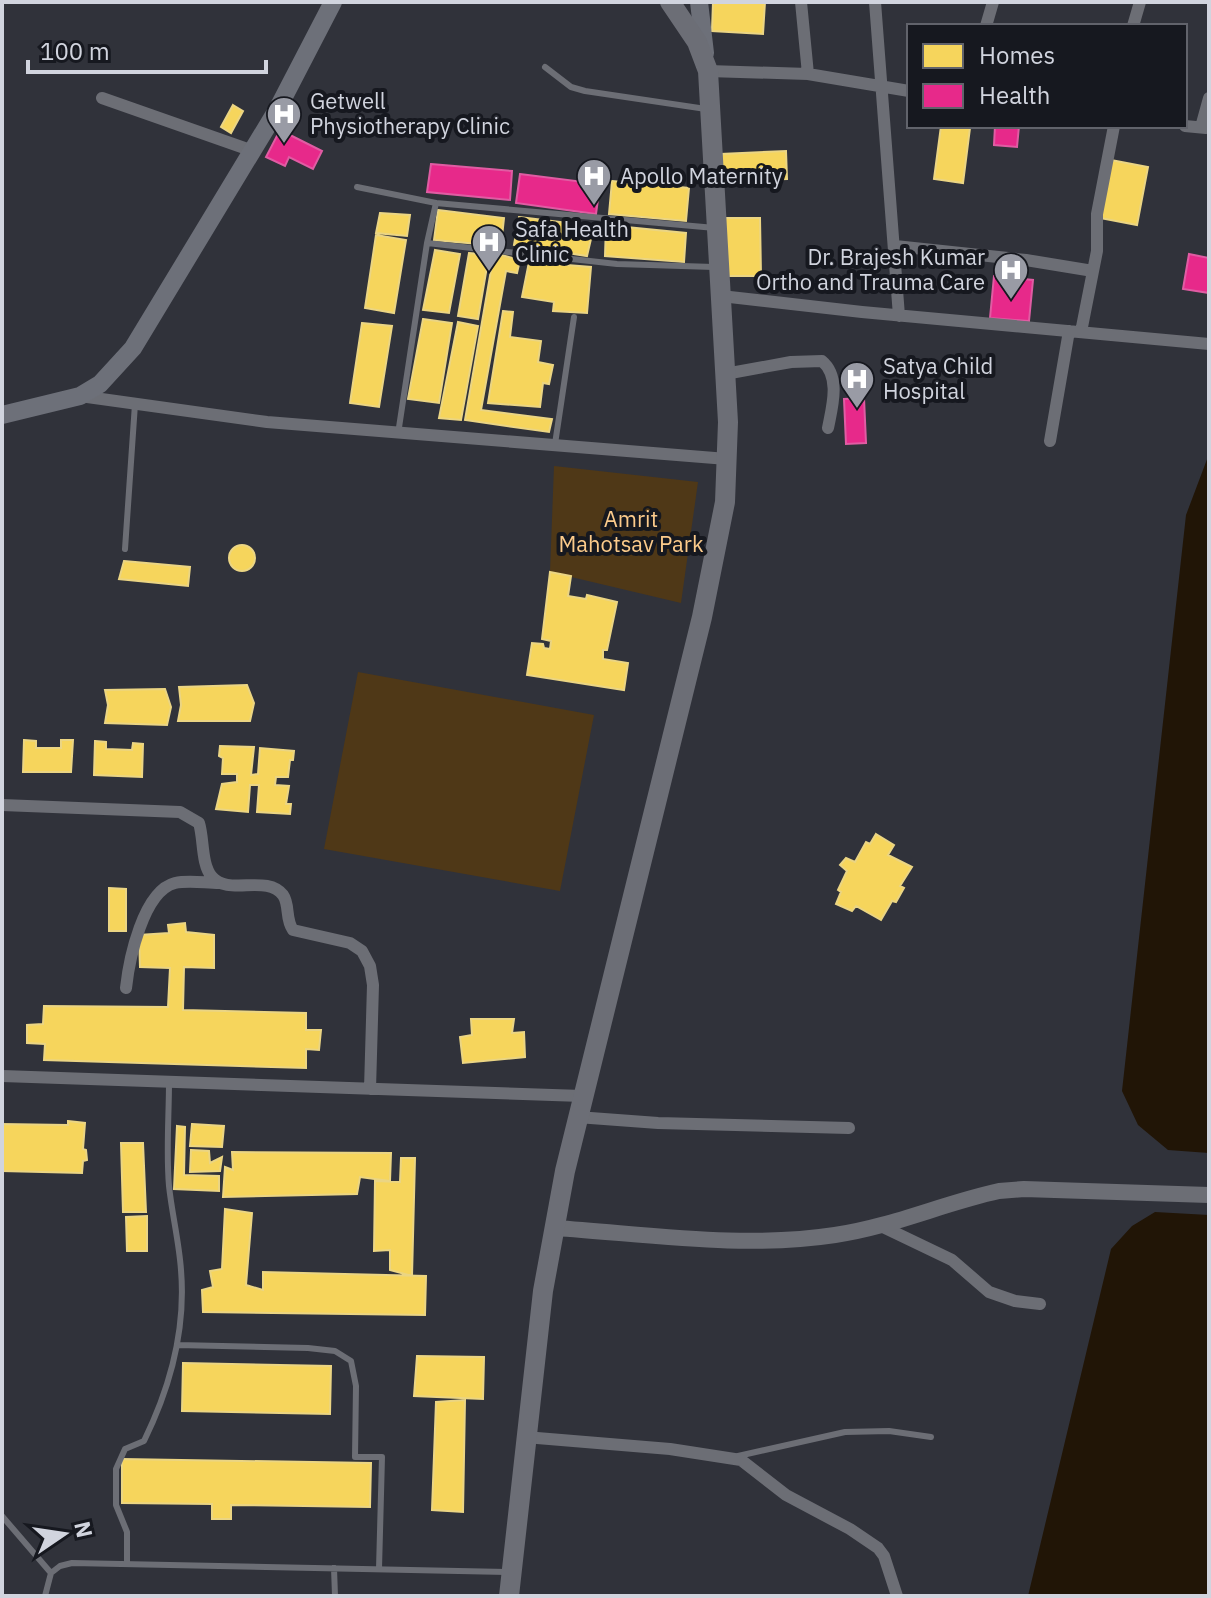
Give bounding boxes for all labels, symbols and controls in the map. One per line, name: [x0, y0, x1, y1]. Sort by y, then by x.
scale bar: [28, 24, 266, 74]
legend: [907, 24, 1187, 128]
text: 100 m: [40, 35, 110, 67]
text: Homes: [979, 39, 1055, 71]
text: Health: [979, 79, 1050, 111]
place label: Getwell Physiotherapy Clinic: [310, 86, 510, 140]
hospital icon: Getwell Physiotherapy Clinic: [265, 95, 303, 145]
hospital icon: Apollo Maternity: [575, 157, 613, 207]
place label: Apollo Maternity: [620, 161, 783, 190]
place label: Safa Health Clinic: [515, 214, 629, 268]
hospital icon: Safa Health Clinic: [470, 223, 508, 273]
place label: Dr. Brajesh Kumar Ortho and Trauma Care: [756, 242, 985, 296]
hospital icon: Dr. Brajesh Kumar Ortho and Trauma Care: [992, 251, 1030, 301]
place label: Satya Child Hospital: [883, 351, 993, 405]
hospital icon: Satya Child Hospital: [838, 360, 876, 410]
park label: Amrit Mahotsav Park: [559, 504, 704, 558]
north arrow: [24, 1494, 104, 1574]
text: N: [68, 1518, 100, 1540]

